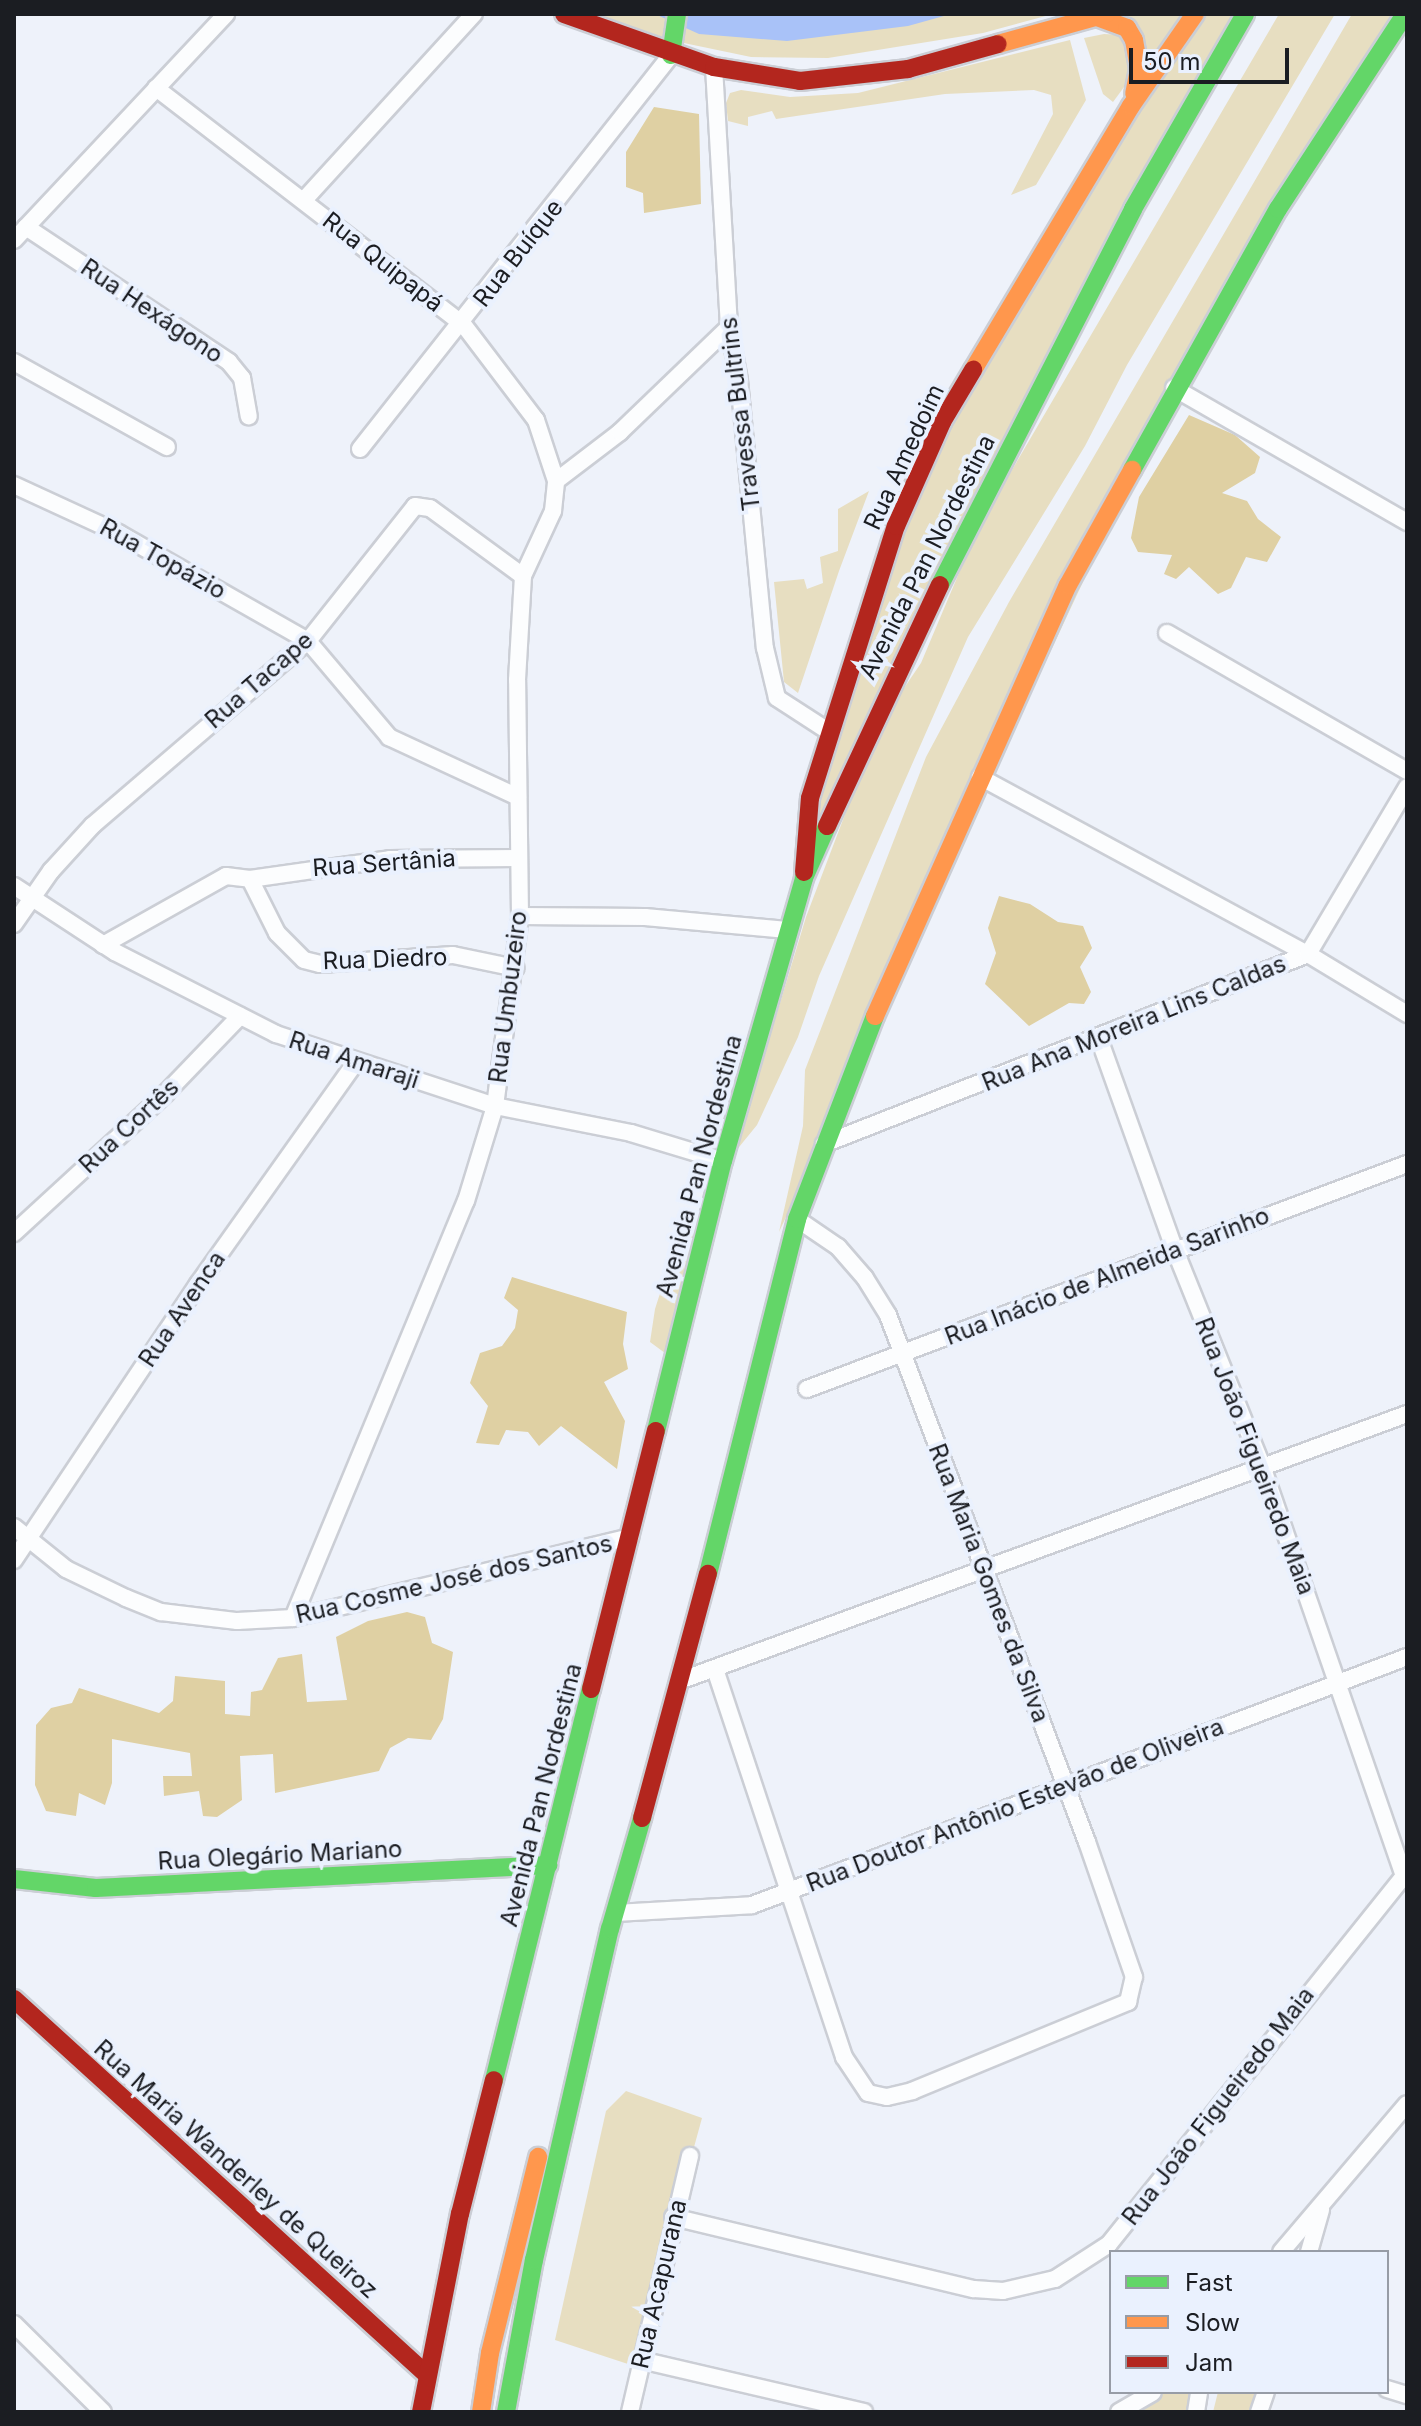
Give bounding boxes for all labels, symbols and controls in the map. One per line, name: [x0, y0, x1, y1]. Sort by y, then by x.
scale bar: [1133, 32, 1293, 82]
text: 50 m: [1143, 47, 1201, 76]
street label: Rua Buíque: [467, 194, 569, 312]
street label: Rua Quipapá: [317, 206, 449, 318]
street label: Rua Hexágono: [75, 253, 229, 369]
street label: Travessa Bultrins: [714, 316, 766, 512]
street label: Rua Amedoim: [858, 380, 950, 534]
street label: Avenida Pan Nordestina: [853, 430, 1001, 684]
street label: Rua Topázio: [95, 513, 231, 605]
street label: Rua Tacape: [199, 625, 319, 735]
street label: Rua Sertânia: [311, 844, 457, 882]
street label: Rua Umbuzeiro: [483, 909, 533, 1085]
street label: Rua Diedro: [322, 942, 448, 976]
street label: Rua Ana Moreira Lins Caldas: [978, 949, 1290, 1097]
street label: Rua Amaraji: [285, 1025, 423, 1095]
street label: Avenida Pan Nordestina: [650, 1032, 748, 1300]
street label: Rua Cortês: [73, 1073, 185, 1179]
street label: Rua Inácio de Almeida Sarinho: [941, 1201, 1273, 1351]
street label: Rua Avenca: [133, 1246, 231, 1372]
street label: Rua João Figueiredo Maia: [1189, 1313, 1321, 1599]
street label: Rua Maria Gomes da Silva: [922, 1440, 1056, 1726]
street label: Rua Cosme José dos Santos: [293, 1529, 615, 1629]
street label: Avenida Pan Nordestina: [494, 1660, 588, 1930]
street label: Rua Doutor Antônio Estevão de Oliveira: [802, 1712, 1228, 1898]
street label: Rua Olegário Mariano: [157, 1834, 403, 1876]
street label: Rua João Figueiredo Maia: [1116, 1981, 1320, 2231]
street label: Rua Maria Wanderley de Queiroz: [88, 2034, 384, 2304]
street label: Rua Acapurana: [626, 2197, 692, 2371]
legend: [1109, 2250, 1389, 2394]
text: Fast: [1185, 2268, 1233, 2297]
text: Slow: [1185, 2308, 1240, 2337]
text: Jam: [1185, 2348, 1233, 2377]

